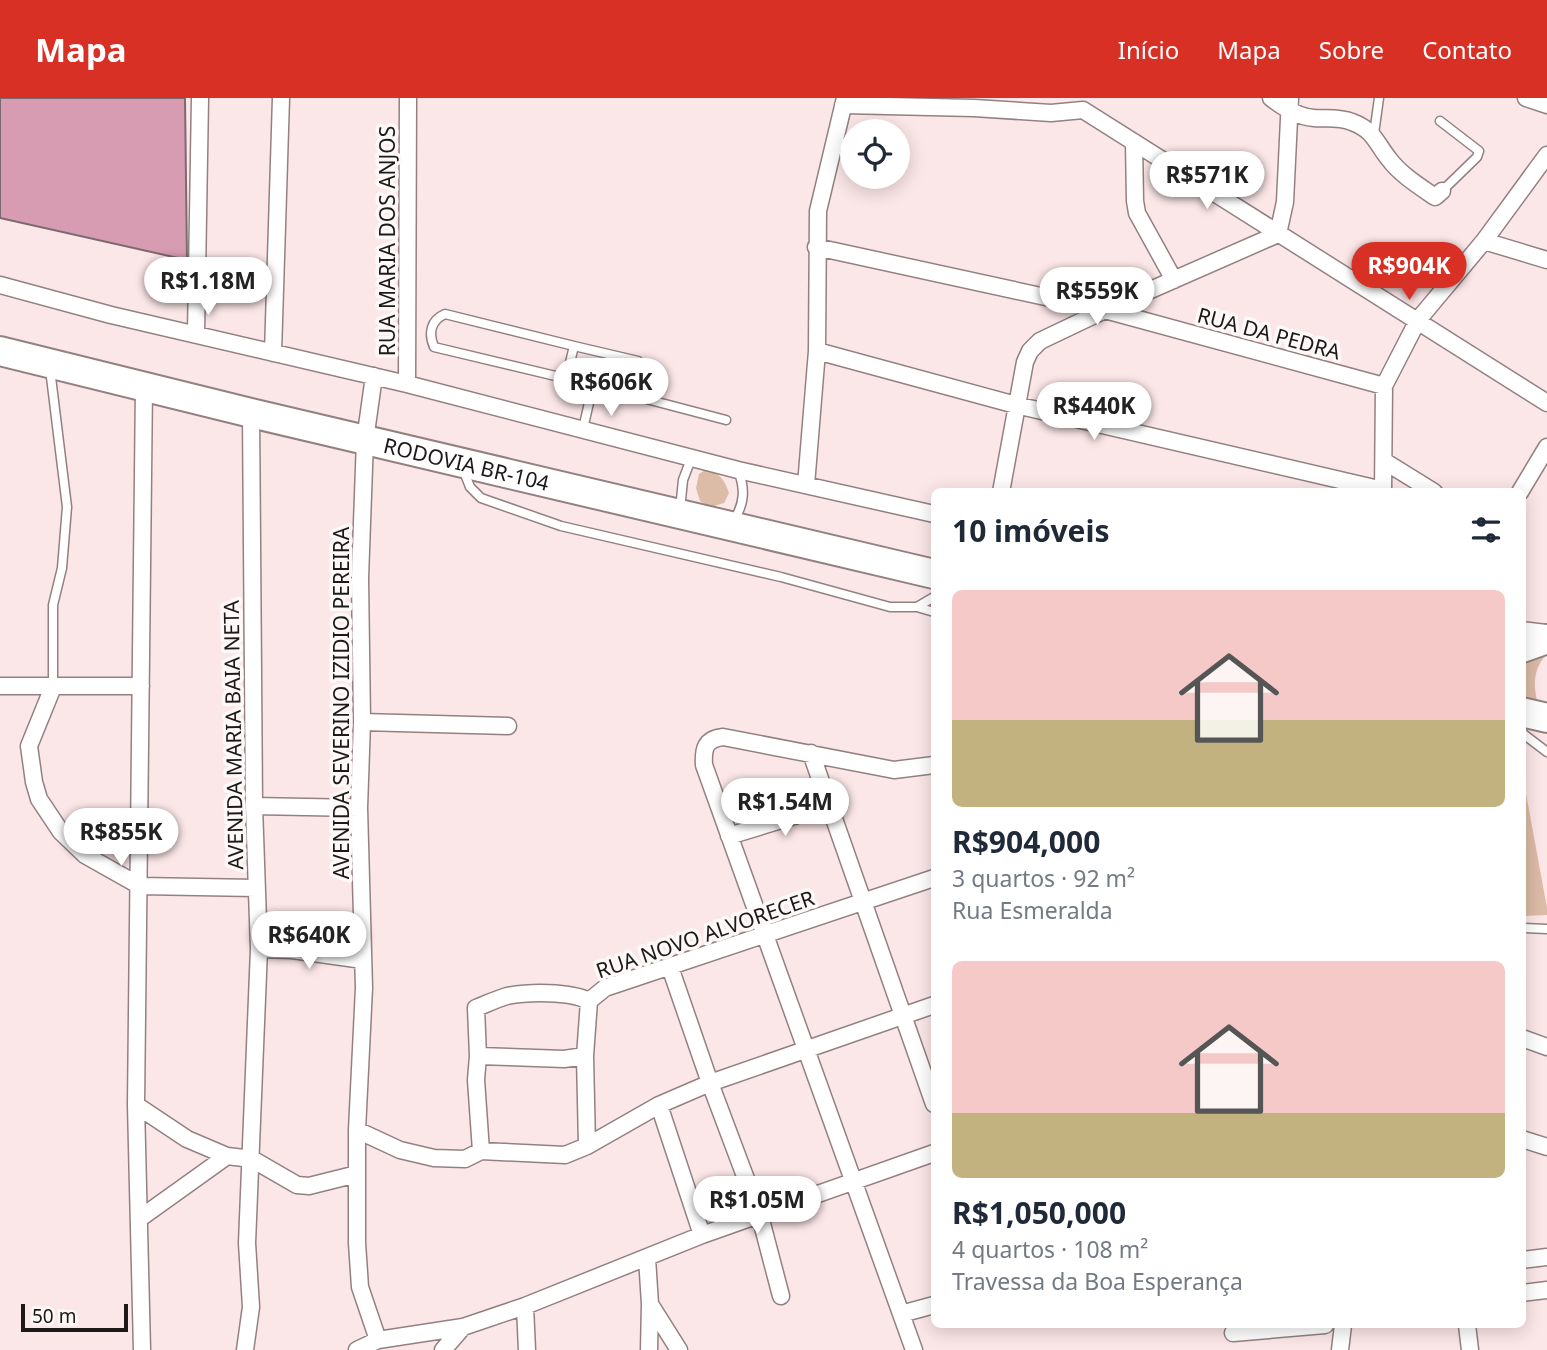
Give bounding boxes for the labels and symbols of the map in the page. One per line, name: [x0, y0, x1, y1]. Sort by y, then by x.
street label: RUA MARIA DOS ANJOS: [373, 126, 401, 356]
pin: R$571K: [1150, 152, 1264, 211]
pin: R$904K: [1352, 242, 1466, 302]
pin: R$1.18M: [143, 258, 273, 317]
pin: R$559K: [1040, 268, 1154, 327]
street label: RUA DA PEDRA: [1194, 300, 1344, 366]
pin: R$606K: [554, 358, 668, 418]
pin: R$440K: [1037, 382, 1151, 442]
street label: RODOVIA BR-104: [381, 431, 552, 497]
street label: AVENIDA SEVERINO IZIDIO PEREIRA: [327, 526, 355, 879]
street label: AVENIDA MARIA BAIA NETA: [217, 599, 249, 870]
pin: R$1.54M: [720, 778, 850, 838]
pin: R$855K: [64, 808, 178, 868]
street label: RUA NOVO ALVORECER: [592, 883, 818, 985]
pin: R$640K: [252, 912, 366, 971]
pin: R$1.05M: [692, 1176, 822, 1236]
scale bar: [21, 1301, 128, 1333]

